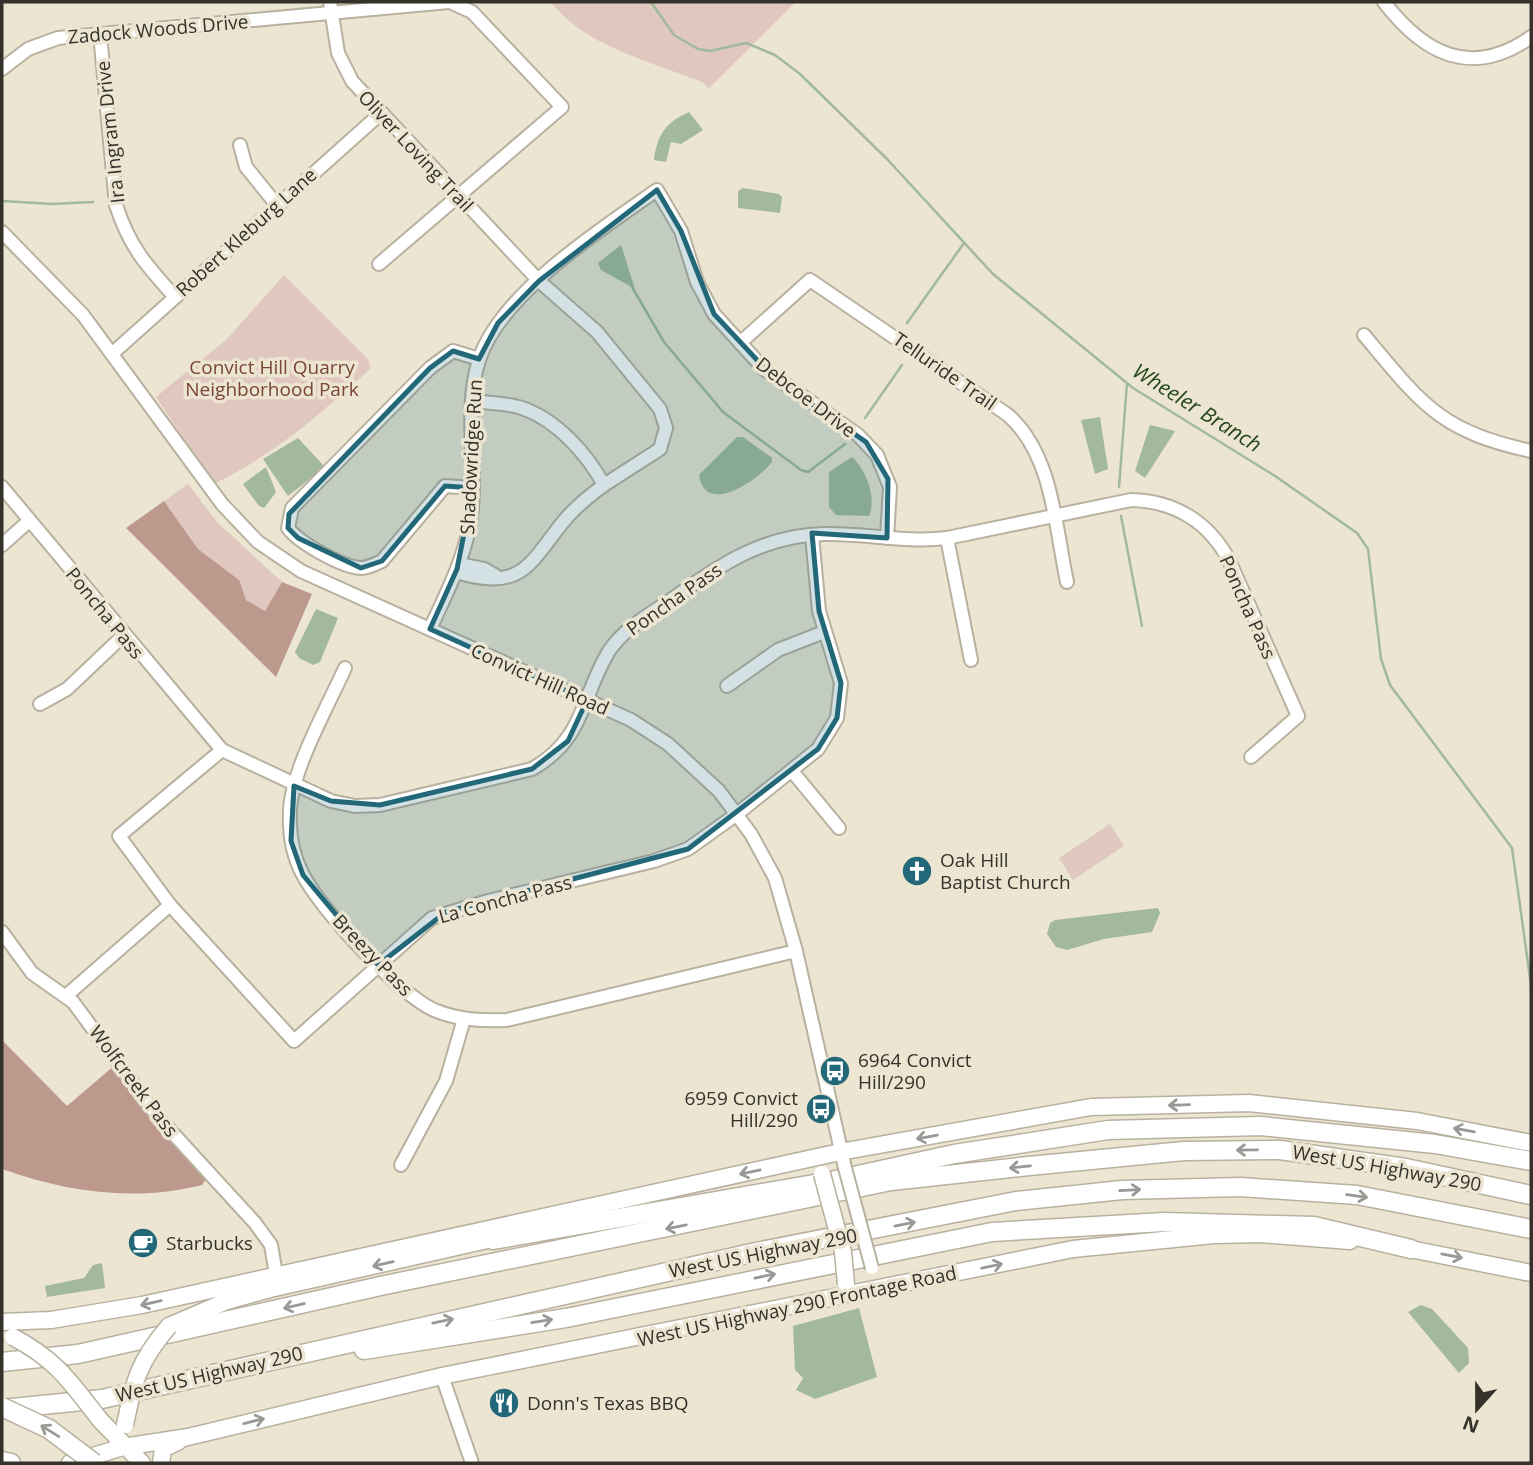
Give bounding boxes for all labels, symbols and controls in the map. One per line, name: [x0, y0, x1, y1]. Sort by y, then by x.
street label: Zadock Woods Drive: [67, 8, 249, 50]
street label: Ira Ingram Drive: [90, 59, 130, 205]
street label: Oliver Loving Trail: [353, 84, 479, 218]
street label: Robert Kleburg Lane: [170, 162, 322, 302]
street label: Telluride Trail: [888, 326, 1002, 416]
street label: Debcoe Drive: [751, 351, 861, 443]
park label: Convict Hill Quarry Neighborhood Park: [185, 354, 359, 402]
water label: Wheeler Branch: [1128, 356, 1267, 458]
street label: Shadowridge Run: [454, 379, 488, 535]
street label: Poncha Pass: [1214, 551, 1282, 663]
street label: Poncha Pass: [621, 557, 727, 641]
street label: Poncha Pass: [60, 562, 150, 664]
street label: Convict Hill Road: [467, 637, 613, 721]
place label: Oak Hill Baptist Church: [940, 847, 1071, 895]
church icon: Oak Hill Baptist Church: [900, 854, 934, 888]
street label: La Concha Pass: [436, 869, 574, 929]
street label: Breezy Pass: [327, 908, 419, 1002]
street label: Wolfcreek Pass: [83, 1020, 185, 1142]
place label: 6964 Convict Hill/290: [858, 1047, 972, 1095]
bus stop icon: 6964 Convict Hill/290: [818, 1054, 852, 1088]
place label: 6959 Convict Hill/290: [684, 1085, 798, 1133]
bus stop icon: 6959 Convict Hill/290: [804, 1092, 838, 1126]
one-way arrow: [1168, 1098, 1191, 1112]
one-way arrow: [1453, 1123, 1476, 1136]
one-way arrow: [916, 1131, 939, 1144]
street label: West US Highway 290: [1291, 1139, 1483, 1197]
one-way arrow: [1236, 1143, 1259, 1157]
one-way arrow: [1009, 1160, 1032, 1173]
one-way arrow: [739, 1165, 762, 1179]
one-way arrow: [1118, 1184, 1141, 1197]
one-way arrow: [1345, 1189, 1367, 1202]
one-way arrow: [893, 1217, 916, 1231]
one-way arrow: [665, 1221, 688, 1235]
street label: West US Highway 290: [667, 1222, 859, 1284]
cafe icon: Starbucks: [126, 1226, 160, 1260]
place label: Starbucks: [166, 1230, 253, 1256]
one-way arrow: [1440, 1250, 1463, 1264]
one-way arrow: [372, 1258, 395, 1272]
one-way arrow: [980, 1258, 1003, 1272]
street label: West US Highway 290 Frontage Road: [635, 1259, 959, 1353]
one-way arrow: [753, 1269, 776, 1283]
one-way arrow: [140, 1297, 163, 1310]
one-way arrow: [283, 1300, 306, 1313]
one-way arrow: [431, 1314, 454, 1328]
one-way arrow: [530, 1315, 553, 1328]
street label: West US Highway 290: [113, 1340, 305, 1408]
north arrow: [1442, 1374, 1512, 1444]
restaurant icon: Donn's Texas BBQ: [487, 1386, 521, 1420]
place label: Donn's Texas BBQ: [527, 1390, 689, 1416]
text: N: [1459, 1410, 1483, 1440]
one-way arrow: [242, 1414, 265, 1427]
one-way arrow: [41, 1424, 61, 1438]

